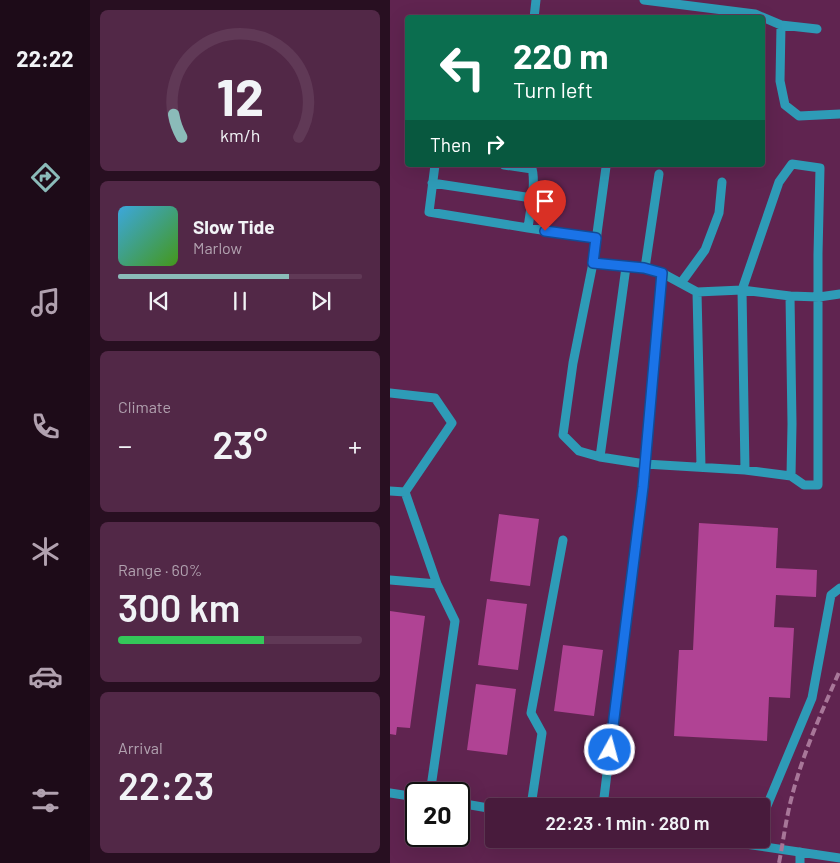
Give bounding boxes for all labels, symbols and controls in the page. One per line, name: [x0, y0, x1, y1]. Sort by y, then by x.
text: 220 m: [513, 34, 608, 76]
icon: left: [430, 35, 495, 100]
text: 22:22: [16, 45, 74, 71]
text: 12: [216, 64, 264, 126]
text: Turn left: [513, 76, 593, 102]
text: km/h: [220, 124, 260, 146]
icon: right: [481, 130, 509, 158]
text: Then: [430, 133, 471, 156]
icon: directions: [28, 160, 63, 195]
pin: [524, 180, 566, 231]
icon: arrive: [531, 187, 559, 215]
text: Slow Tide: [193, 215, 275, 238]
text: Marlow: [193, 238, 242, 257]
icon: music: [28, 285, 63, 320]
icon: previous: [145, 287, 173, 315]
icon: pause: [226, 287, 254, 315]
icon: next: [307, 287, 335, 315]
text: Climate: [118, 397, 171, 416]
icon: phone: [28, 409, 63, 444]
text: 23°: [212, 421, 268, 467]
text: −: [118, 428, 132, 462]
text: +: [348, 428, 362, 462]
icon: climate: [28, 534, 63, 569]
text: Range · 60%: [118, 560, 202, 579]
text: 300 km: [118, 584, 240, 630]
icon: car: [28, 659, 63, 694]
position arrow: [583, 723, 635, 775]
text: Arrival: [118, 738, 163, 757]
text: 22:23: [118, 762, 214, 808]
speed limit sign: 20: [405, 782, 470, 847]
icon: filters: [28, 783, 63, 818]
text: 22:23 · 1 min · 280 m: [545, 811, 710, 834]

